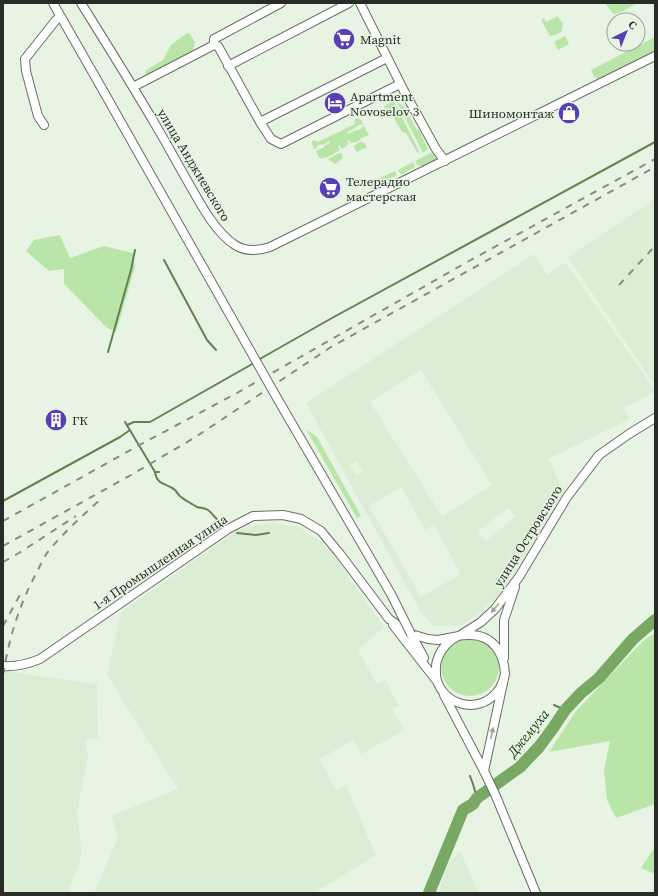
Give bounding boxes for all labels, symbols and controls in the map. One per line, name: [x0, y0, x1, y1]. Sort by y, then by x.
north arrow: [606, 12, 646, 52]
text: С: [625, 17, 640, 33]
supermarket icon: Magnit: [331, 26, 357, 52]
place label: Magnit: [360, 31, 401, 48]
place label: Apartment Novoselov 3: [350, 88, 419, 120]
hotel icon: Apartment Novoselov 3: [322, 90, 348, 116]
shop icon: Шиномонтаж: [556, 100, 582, 126]
place label: Шиномонтаж: [469, 105, 554, 122]
street label: улица Анджиевского: [154, 106, 234, 224]
place label: Телерадио мастерская: [346, 173, 417, 205]
supermarket icon: Телерадио мастерская: [317, 175, 343, 201]
building icon: ГК: [43, 407, 69, 433]
place label: ГК: [72, 412, 88, 429]
street label: улица Островского: [490, 482, 566, 590]
street label: 1-я Промышленная улица: [89, 510, 231, 613]
one-way arrow: [490, 603, 499, 613]
water label: Джемуха: [502, 704, 554, 762]
one-way arrow: [490, 727, 496, 739]

